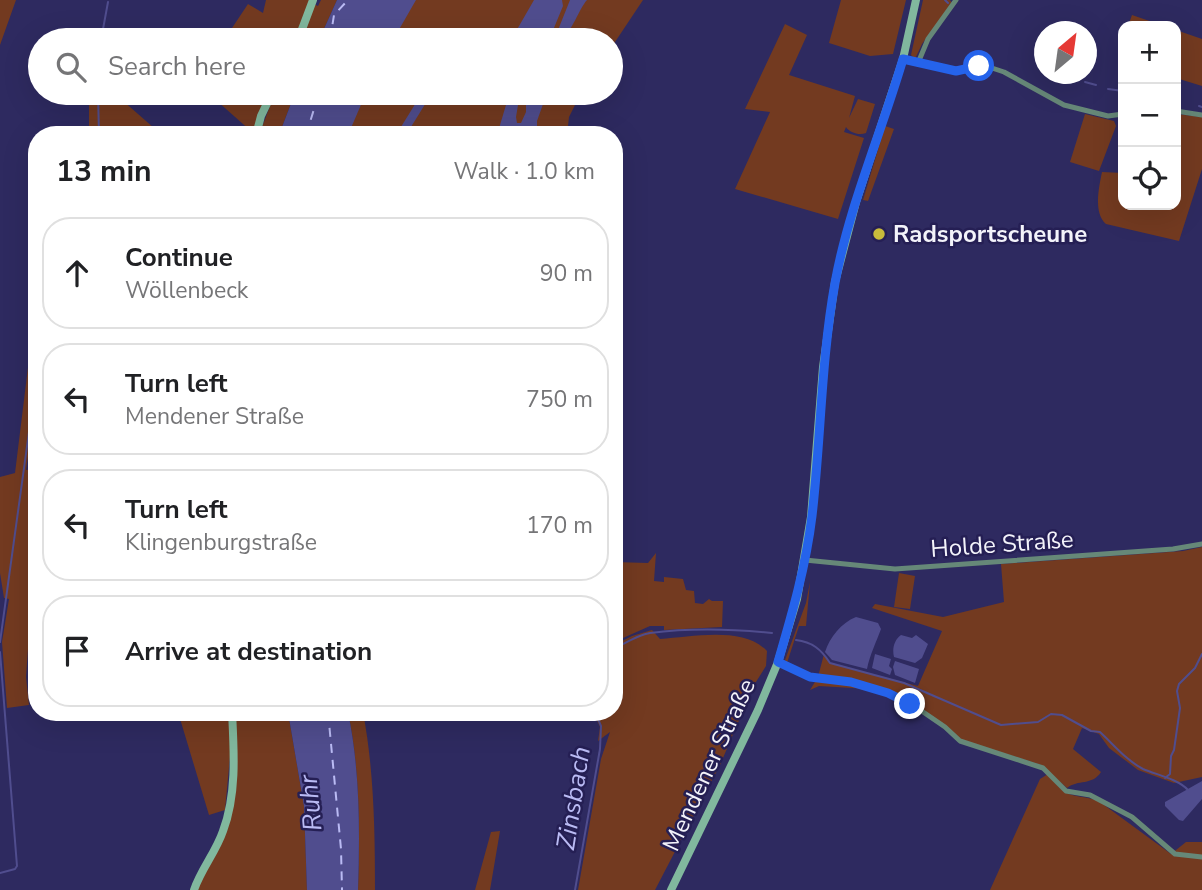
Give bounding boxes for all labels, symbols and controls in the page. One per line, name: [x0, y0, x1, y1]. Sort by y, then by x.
north arrow: [1034, 21, 1097, 84]
map controls: [1118, 21, 1181, 210]
button: +: [1118, 21, 1181, 84]
search box: [28, 28, 623, 105]
icon: search: [52, 48, 90, 86]
text: Search here: [108, 49, 246, 84]
route start: [963, 50, 994, 81]
button: −: [1118, 84, 1181, 147]
button: locate: [1118, 147, 1181, 210]
text: 13 min: [56, 151, 152, 192]
text: Walk · 1.0 km: [453, 156, 595, 187]
place label: Radsportscheune: [893, 218, 1087, 250]
marker: Radsportscheune: [871, 226, 887, 242]
text: Continue: [125, 240, 233, 275]
icon: ahead: [58, 254, 96, 292]
text: 90 m: [540, 258, 593, 289]
text: Wöllenbeck: [125, 275, 248, 306]
text: Turn left: [125, 366, 228, 401]
icon: left: [58, 380, 96, 418]
text: 750 m: [526, 384, 593, 415]
text: Mendener Straße: [125, 401, 304, 432]
text: Turn left: [125, 492, 228, 527]
icon: left: [58, 506, 96, 544]
text: 170 m: [526, 510, 593, 541]
street label: Holde Straße: [929, 523, 1075, 565]
text: Klingenburgstraße: [125, 527, 317, 558]
icon: arrive: [58, 632, 96, 670]
text: Arrive at destination: [125, 634, 372, 669]
street label: Mendener Straße: [655, 674, 763, 856]
route end: [894, 688, 925, 719]
water label: Zinsbach: [548, 744, 599, 852]
water label: Ruhr: [291, 773, 330, 832]

